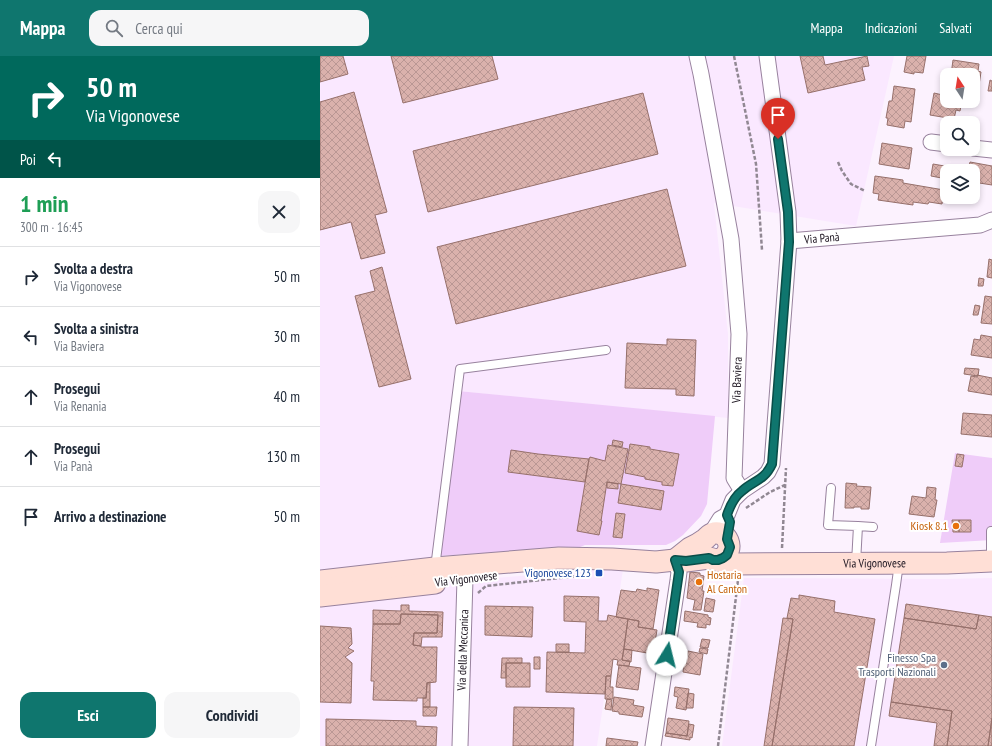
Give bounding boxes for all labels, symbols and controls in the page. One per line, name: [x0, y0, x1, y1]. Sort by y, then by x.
search box: [89, 10, 369, 46]
text: Mappa: [20, 16, 65, 40]
icon: search: [103, 17, 125, 39]
text: Cerca qui: [135, 19, 183, 38]
text: Mappa: [811, 19, 843, 37]
text: Indicazioni: [865, 19, 917, 37]
text: Salvati: [939, 19, 972, 37]
text: 50 m: [86, 68, 137, 105]
north arrow: [940, 68, 980, 108]
map controls: [940, 68, 980, 204]
icon: right: [20, 72, 72, 124]
pin: [761, 98, 795, 139]
text: Via Vigonovese: [86, 104, 180, 127]
icon: arrive: [767, 104, 789, 126]
button: search: [940, 116, 980, 156]
icon: left: [44, 148, 66, 170]
text: Poi: [20, 150, 36, 169]
button: layers: [940, 164, 980, 204]
text: 1 min: [20, 188, 68, 219]
button: close: [258, 191, 300, 233]
text: 300 m · 16:45: [20, 219, 83, 236]
street label: Via Panà: [803, 229, 840, 247]
text: Svolta a destra: [54, 259, 133, 278]
icon: right: [20, 266, 42, 288]
text: 50 m: [274, 267, 300, 286]
text: Via Vigonovese: [54, 278, 122, 295]
text: Svolta a sinistra: [54, 319, 139, 338]
icon: left: [20, 326, 42, 348]
text: 30 m: [274, 327, 300, 346]
text: Via Baviera: [54, 338, 104, 355]
street label: Via Baviera: [728, 356, 745, 404]
text: Prosegui: [54, 379, 100, 398]
icon: ahead: [20, 386, 42, 408]
text: 40 m: [274, 387, 300, 406]
text: Via Renania: [54, 398, 107, 415]
text: Prosegui: [54, 439, 100, 458]
icon: ahead: [20, 446, 42, 468]
text: 130 m: [267, 447, 300, 466]
text: Via Panà: [54, 458, 92, 475]
icon: arrive: [20, 506, 42, 528]
text: Arrivo a destinazione: [54, 507, 167, 526]
text: 50 m: [274, 507, 300, 526]
place label: Kiosk 8.1: [910, 518, 948, 533]
marker: Kiosk 8.1: [951, 521, 961, 531]
street label: Via Vigonovese: [842, 555, 906, 570]
place label: Vigonovese 123: [524, 565, 591, 580]
street label: Via Vigonovese: [433, 567, 498, 590]
place label: Hostaria Al Canton: [707, 567, 747, 596]
marker: Vigonovese 123: [594, 568, 604, 578]
marker: Hostaria Al Canton: [694, 577, 704, 587]
street label: Via della Meccanica: [454, 609, 471, 692]
position arrow: [646, 634, 688, 676]
place label: Finesso Spa Trasporti Nazionali: [858, 650, 936, 679]
marker: Finesso Spa Trasporti Nazionali: [939, 660, 949, 670]
button: Esci: [20, 692, 156, 738]
button: Condividi: [164, 692, 300, 738]

